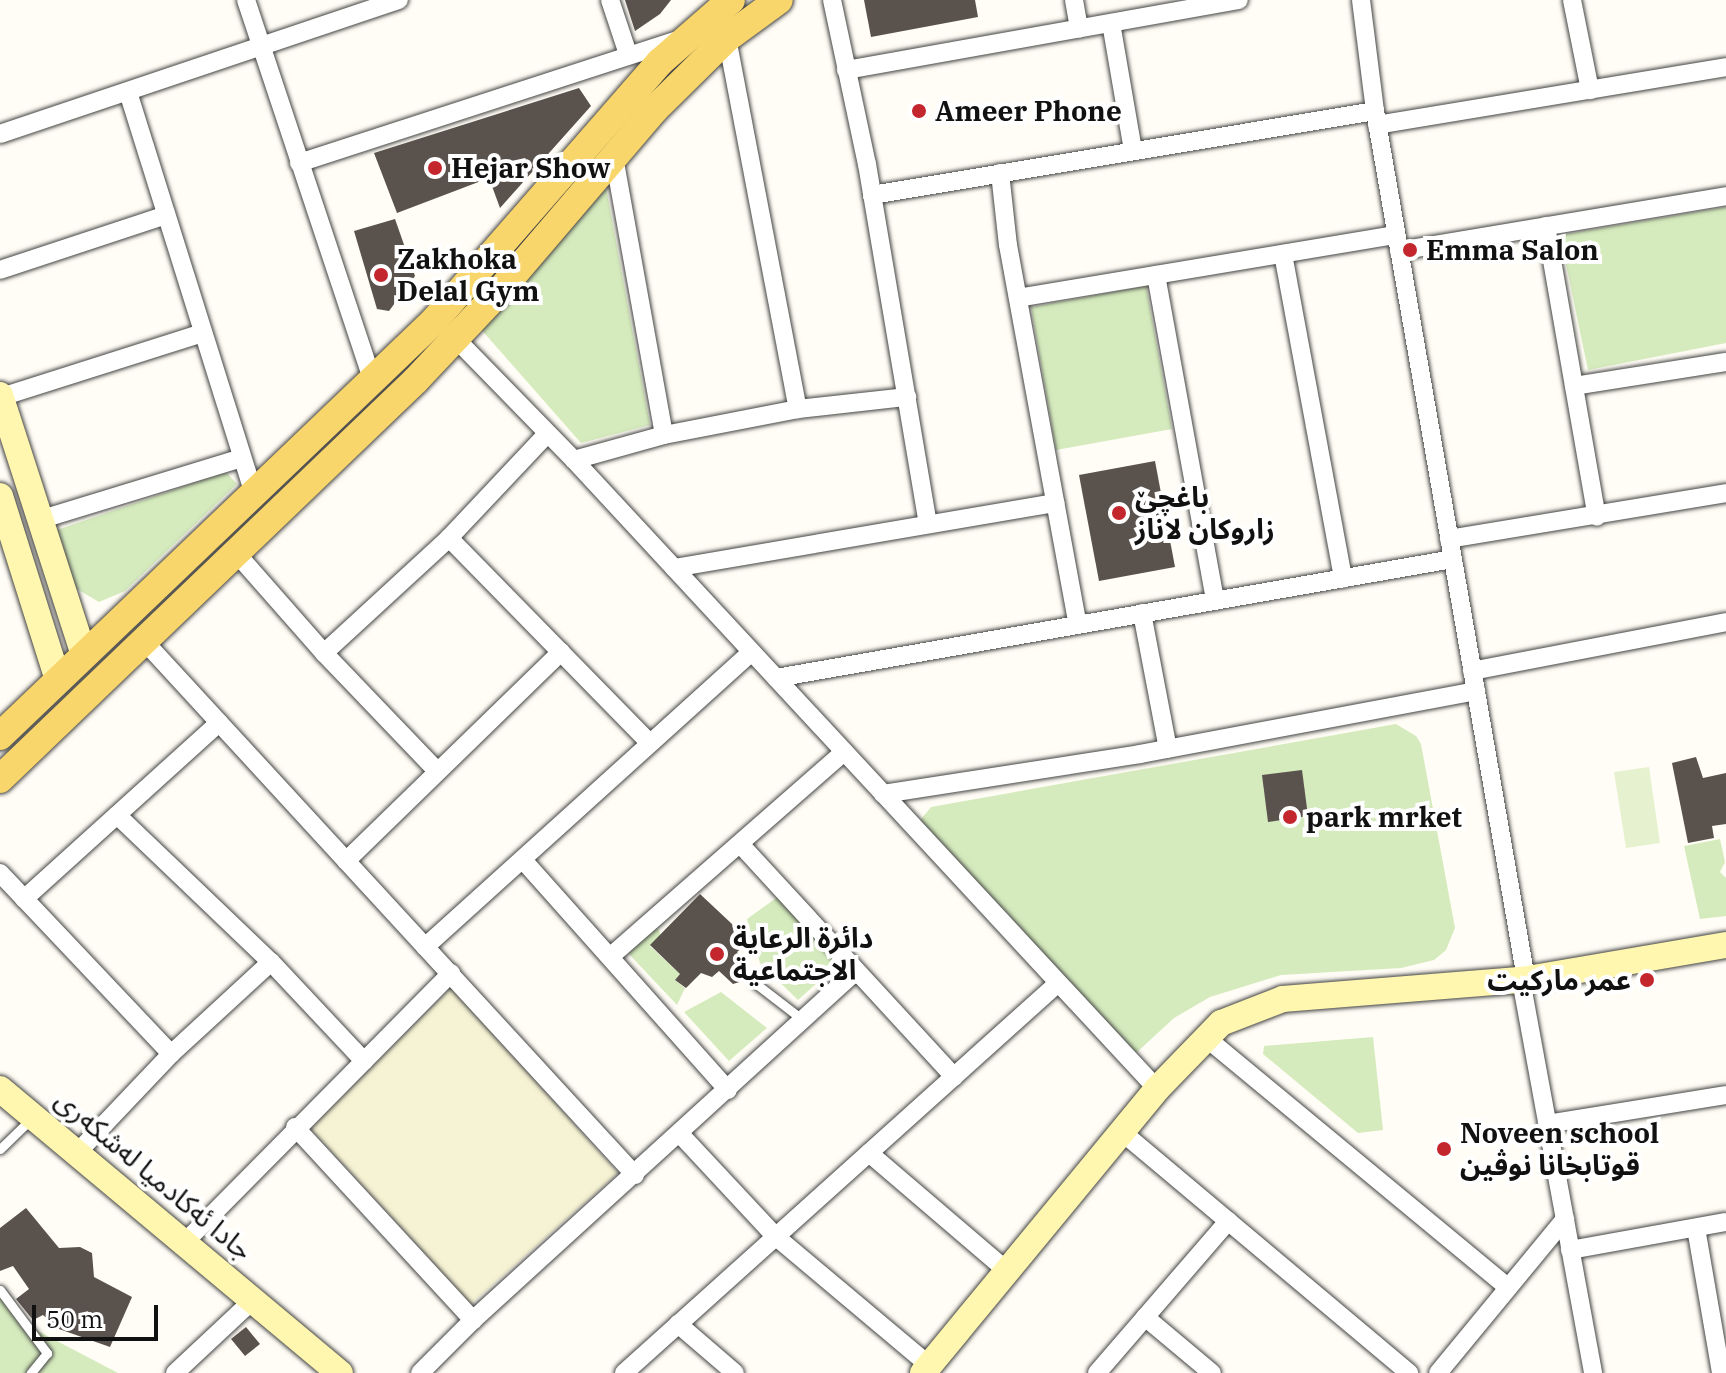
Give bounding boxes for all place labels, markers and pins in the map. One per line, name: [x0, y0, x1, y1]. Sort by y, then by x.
place label: Ameer Phone: [935, 94, 1122, 128]
marker: Ameer Phone: [910, 102, 928, 120]
place label: Hejar Show: [451, 151, 611, 185]
marker: Hejar Show: [426, 159, 444, 177]
place label: Emma Salon: [1426, 233, 1599, 267]
marker: Emma Salon: [1401, 241, 1419, 259]
place label: Zakhoka Delal Gym: [397, 242, 539, 308]
marker: Zakhoka Delal Gym: [372, 266, 390, 284]
place label: باغچێ زاروكان لاناز: [1135, 480, 1275, 546]
marker: باغچێ زاروكان لاناز: [1110, 504, 1128, 522]
place label: park mrket: [1306, 800, 1462, 834]
marker: park mrket: [1281, 808, 1299, 826]
place label: دائرة الرعاية الاجتماعية: [733, 921, 873, 987]
marker: دائرة الرعاية الاجتماعية: [708, 945, 726, 963]
place label: عمر ماركيت: [1487, 963, 1631, 997]
marker: عمر ماركيت: [1638, 971, 1656, 989]
place label: Noveen school قوتابخانا نوڤين: [1460, 1116, 1659, 1182]
marker: Noveen school قوتابخانا نوڤين: [1435, 1140, 1453, 1158]

